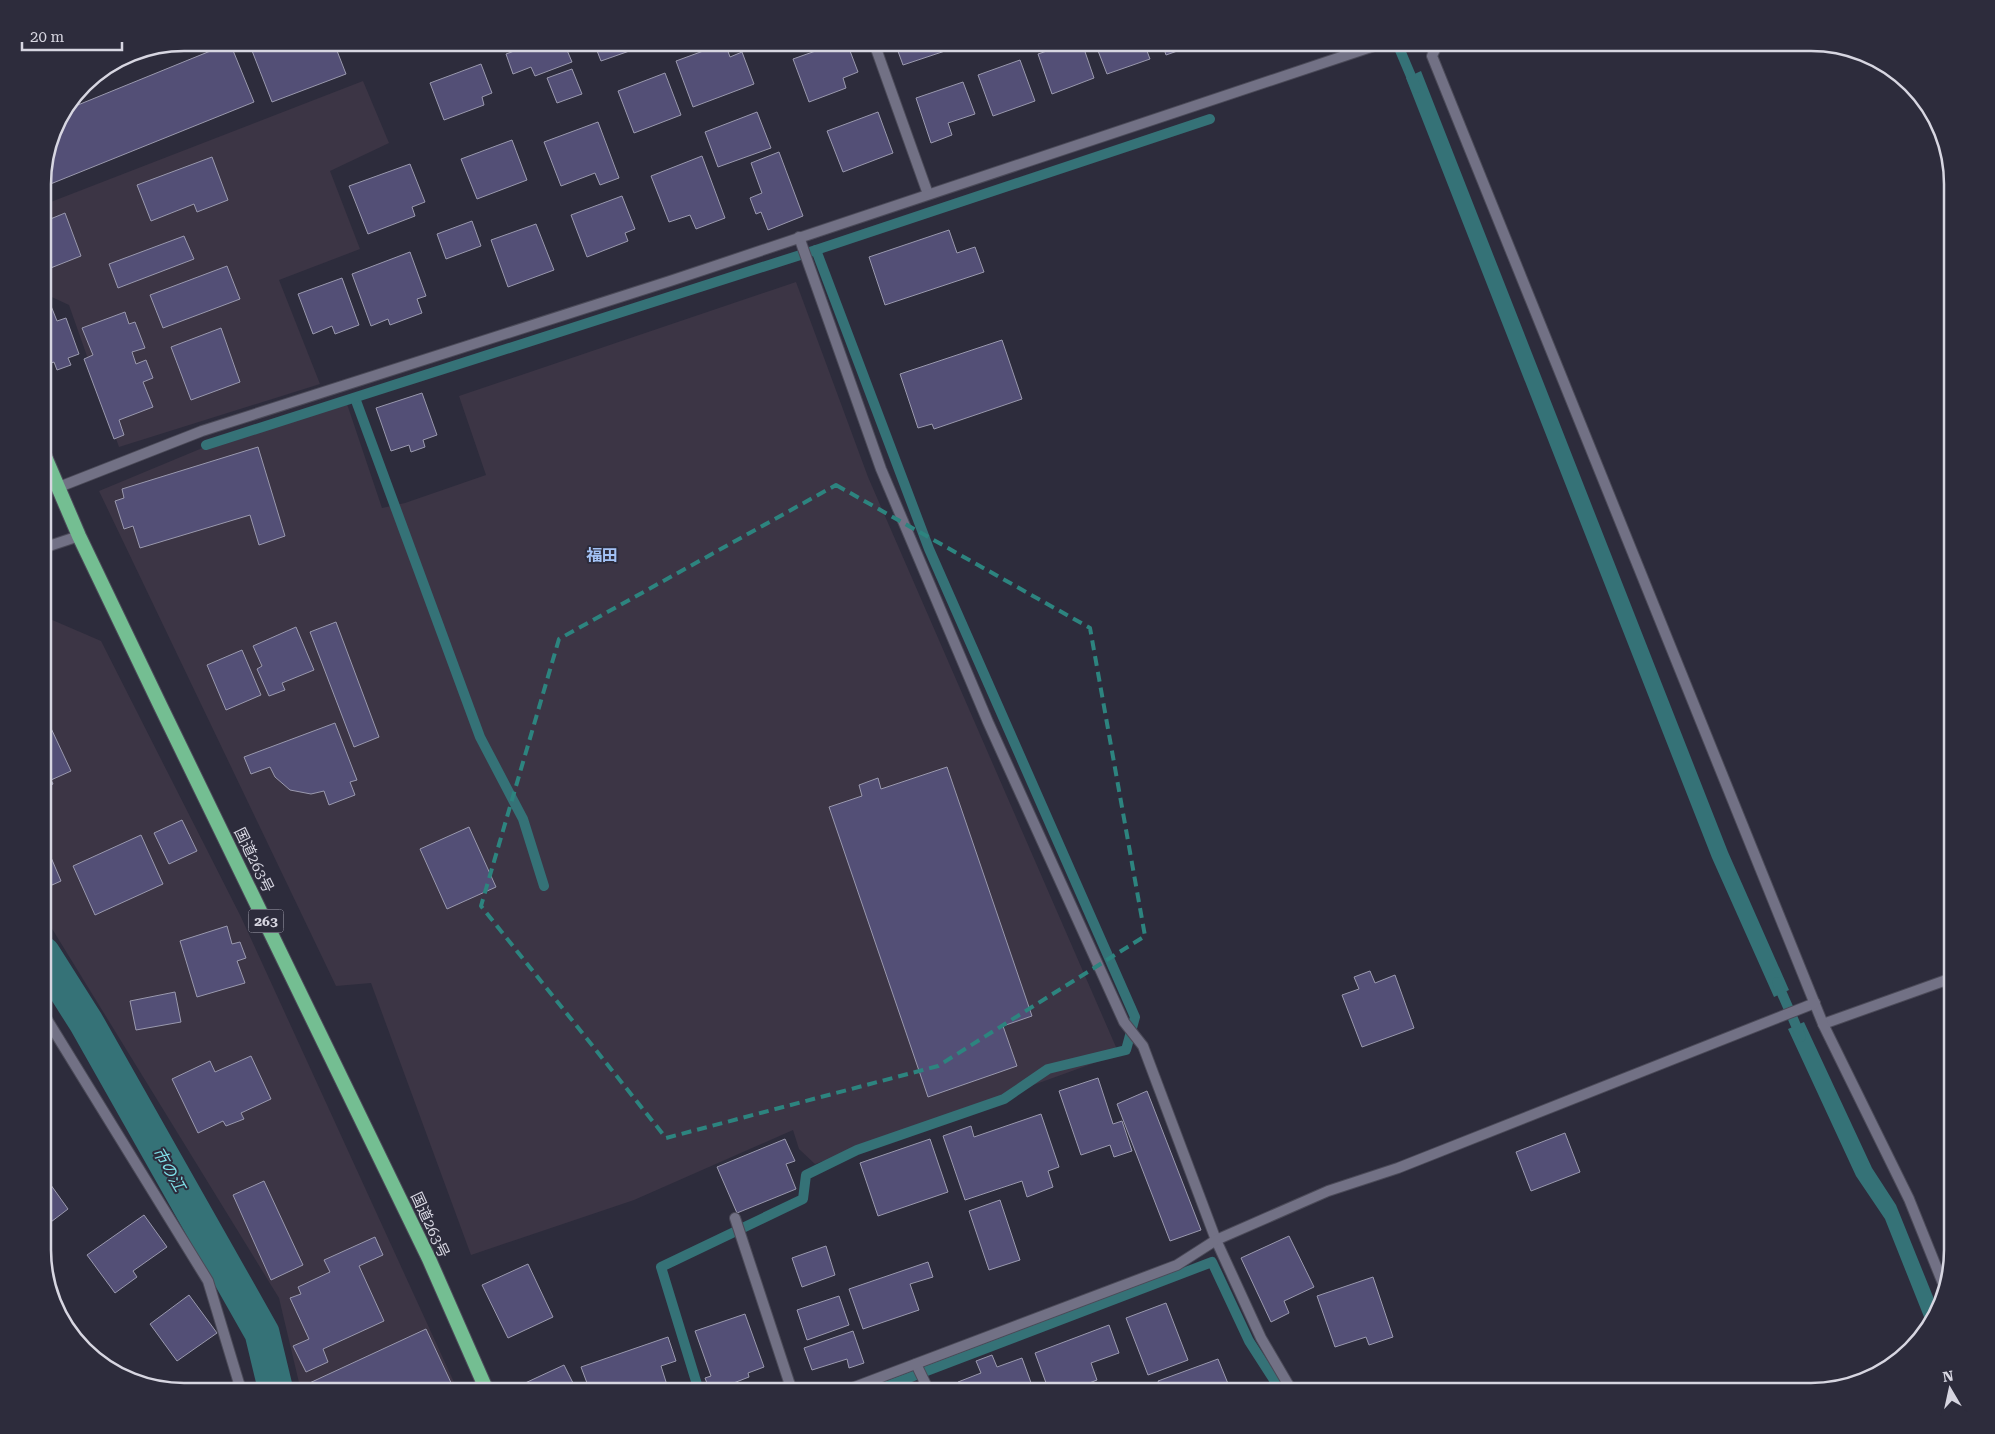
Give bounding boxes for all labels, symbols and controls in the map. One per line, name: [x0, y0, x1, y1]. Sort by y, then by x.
scale bar: [22, 20, 122, 52]
text: 20 m: [30, 28, 65, 46]
district label: 福田: [586, 546, 618, 565]
street label: 国道263号: [231, 825, 277, 895]
road number: 263: [248, 909, 284, 932]
water label: 市の江: [149, 1143, 190, 1196]
street label: 国道263号: [407, 1189, 453, 1261]
north arrow: [1925, 1364, 1975, 1414]
text: N: [1941, 1367, 1955, 1385]

